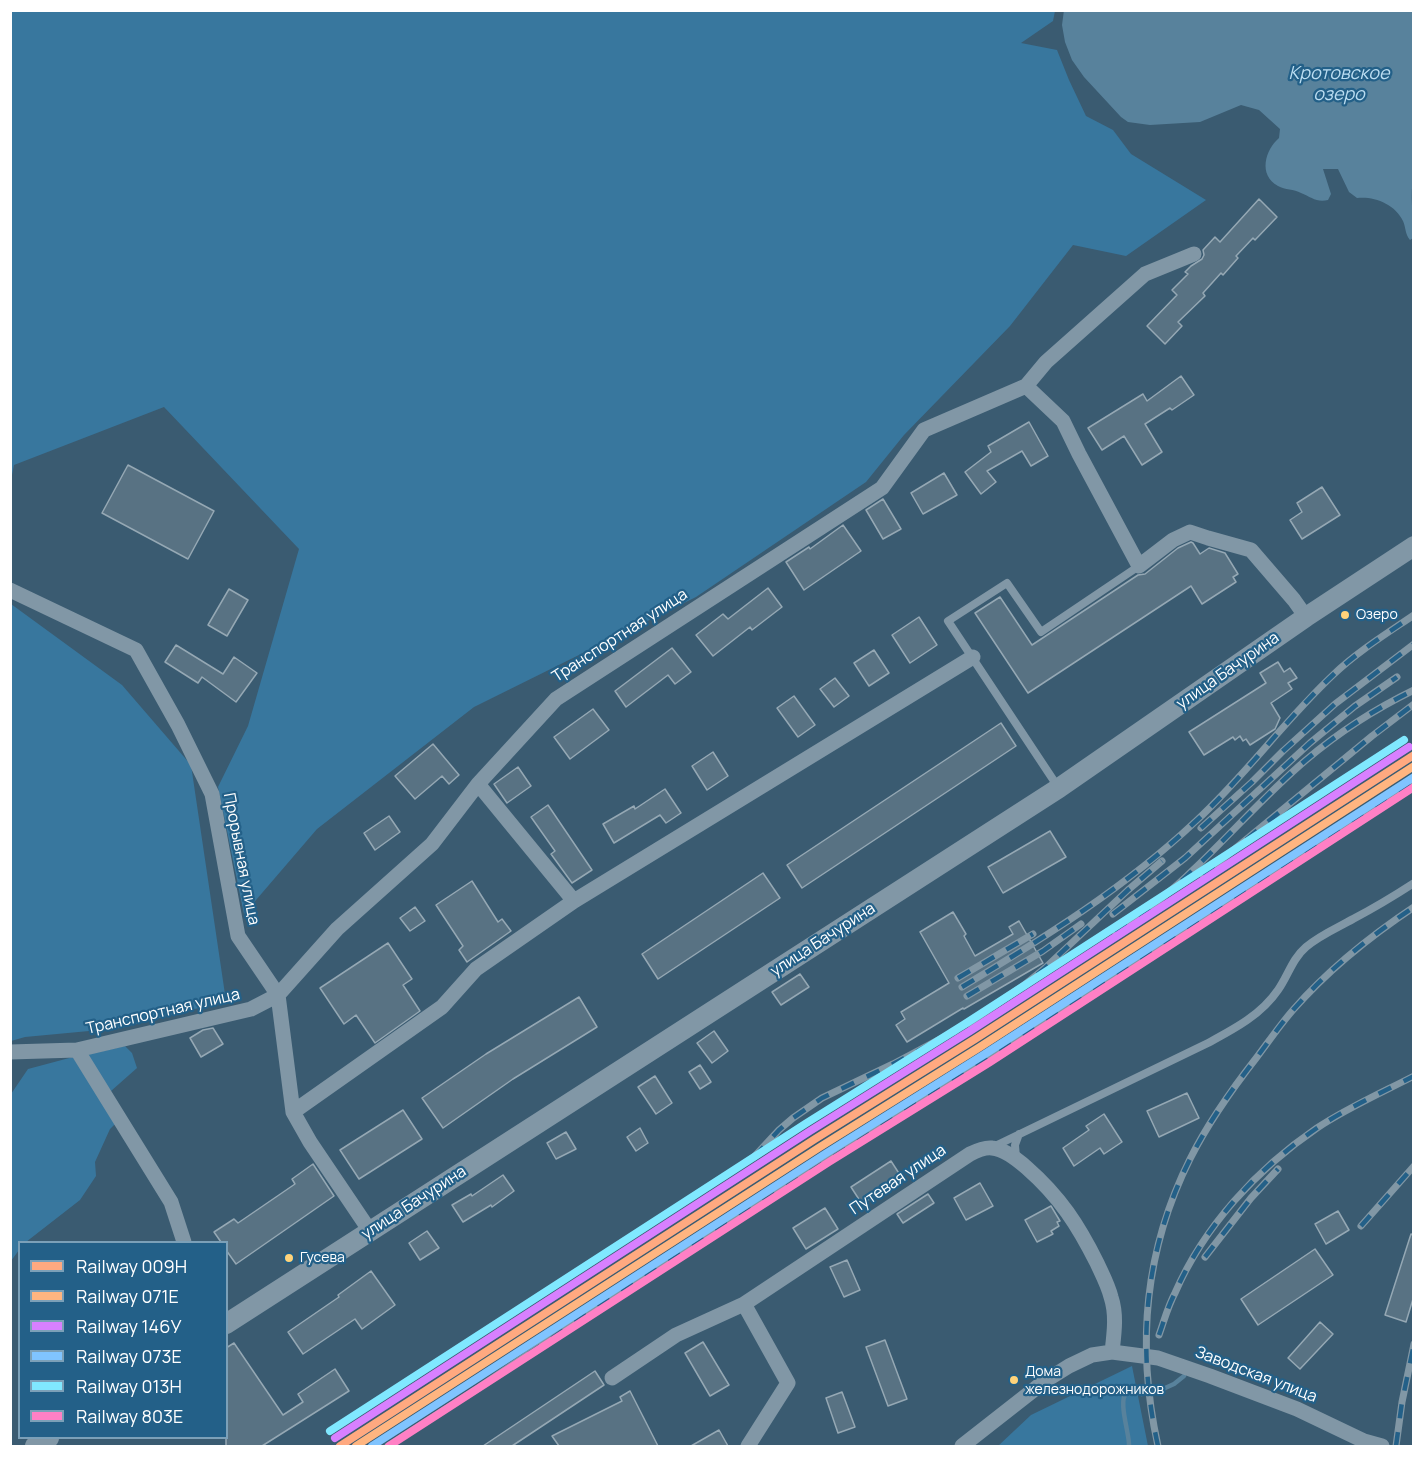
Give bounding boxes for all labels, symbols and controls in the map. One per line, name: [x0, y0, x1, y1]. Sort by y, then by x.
water label: Кротовское озеро: [1289, 63, 1389, 106]
street label: Транспортная улица: [549, 585, 691, 687]
place label: Озеро: [1356, 607, 1398, 623]
marker: Озеро: [1339, 609, 1351, 621]
street label: улица Бачурина: [1173, 628, 1283, 714]
street label: Прорывная улица: [219, 791, 263, 927]
street label: улица Бачурина: [767, 899, 879, 981]
street label: Транспортная улица: [84, 985, 242, 1039]
street label: Путевая улица: [846, 1141, 950, 1219]
street label: улица Бачурина: [358, 1162, 470, 1244]
legend: [18, 1241, 228, 1439]
place label: Гусева: [300, 1250, 345, 1266]
marker: Гусева: [283, 1252, 295, 1264]
text: Railway 009Н: [76, 1254, 187, 1278]
text: Railway 071Е: [76, 1284, 179, 1308]
text: Railway 146У: [76, 1314, 182, 1338]
street label: Заводская улица: [1192, 1343, 1320, 1407]
text: Railway 073Е: [76, 1344, 182, 1368]
place label: Дома железнодорожников: [1025, 1364, 1164, 1396]
text: Railway 013Н: [76, 1374, 182, 1398]
marker: Дома железнодорожников: [1008, 1374, 1020, 1386]
text: Railway 803Е: [76, 1404, 183, 1428]

